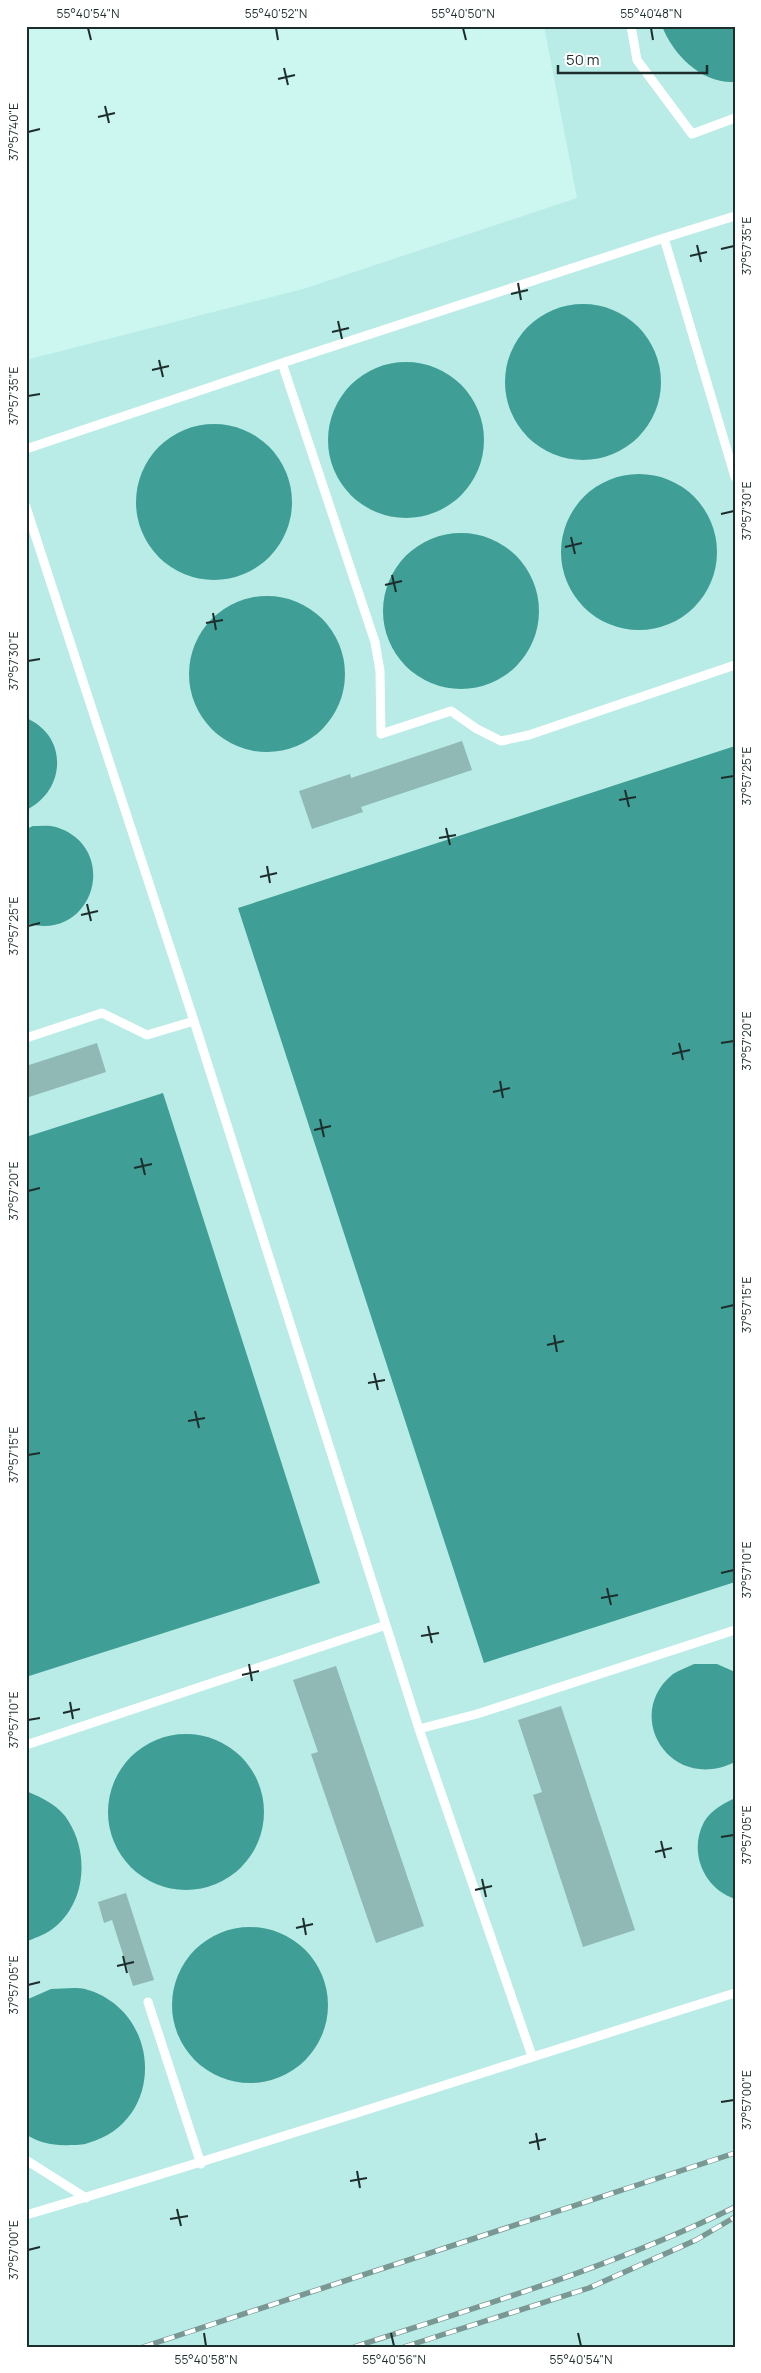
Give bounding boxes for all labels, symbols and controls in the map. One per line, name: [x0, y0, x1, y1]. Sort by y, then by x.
text: 55°40'54"N: [57, 5, 119, 22]
text: 55°40'52"N: [245, 5, 307, 22]
text: 55°40'50"N: [431, 5, 495, 22]
text: 55°40'48"N: [620, 5, 682, 22]
scale bar: [558, 42, 707, 74]
text: 50 m: [566, 49, 600, 70]
text: 37°57'40"E: [5, 103, 22, 161]
text: 37°57'35"E: [738, 216, 755, 275]
text: 37°57'35"E: [5, 366, 22, 425]
text: 37°57'30"E: [738, 481, 755, 541]
text: 37°57'30"E: [5, 631, 22, 691]
text: 37°57'25"E: [738, 746, 755, 805]
text: 37°57'25"E: [5, 896, 22, 955]
text: 37°57'20"E: [738, 1011, 755, 1071]
text: 37°57'20"E: [5, 1161, 22, 1221]
text: 37°57'15"E: [738, 1276, 755, 1333]
text: 37°57'15"E: [5, 1426, 22, 1483]
text: 37°57'10"E: [738, 1541, 755, 1599]
text: 37°57'10"E: [5, 1691, 22, 1749]
text: 37°57'05"E: [738, 1805, 755, 1865]
text: 37°57'05"E: [5, 1955, 22, 2015]
text: 37°57'00"E: [738, 2070, 755, 2130]
text: 37°57'00"E: [5, 2220, 22, 2280]
text: 55°40'58"N: [174, 2351, 238, 2368]
text: 55°40'56"N: [362, 2351, 426, 2368]
text: 55°40'54"N: [550, 2351, 612, 2368]

